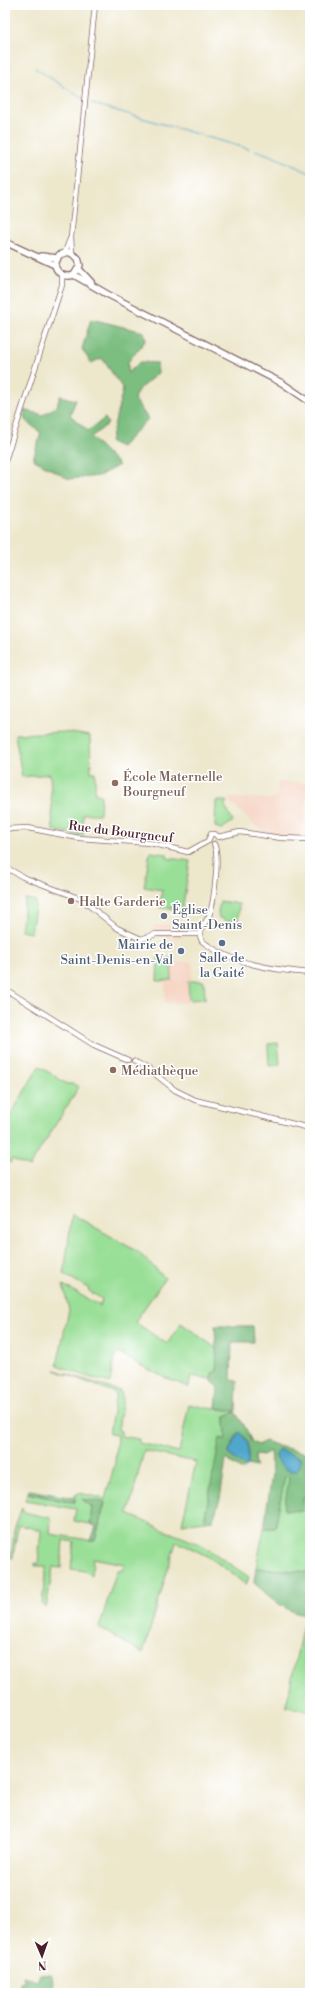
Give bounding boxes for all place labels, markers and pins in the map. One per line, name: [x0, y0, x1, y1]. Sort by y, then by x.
place label: École Maternelle Bourgneuf: [122, 768, 223, 800]
marker: École Maternelle Bourgneuf: [110, 778, 120, 788]
place label: Halte Garderie: [79, 894, 166, 910]
marker: Halte Garderie: [66, 896, 76, 906]
place label: Église Saint-Denis: [172, 901, 243, 933]
marker: Église Saint-Denis: [159, 911, 169, 921]
place label: Mairie de Saint-Denis-en-Val: [61, 937, 173, 968]
marker: Salle de la Gaité: [217, 938, 227, 948]
marker: Mairie de Saint-Denis-en-Val: [176, 946, 186, 956]
place label: Salle de la Gaité: [200, 950, 245, 981]
place label: Médiathèque: [121, 1063, 199, 1079]
marker: Médiathèque: [108, 1065, 118, 1075]

